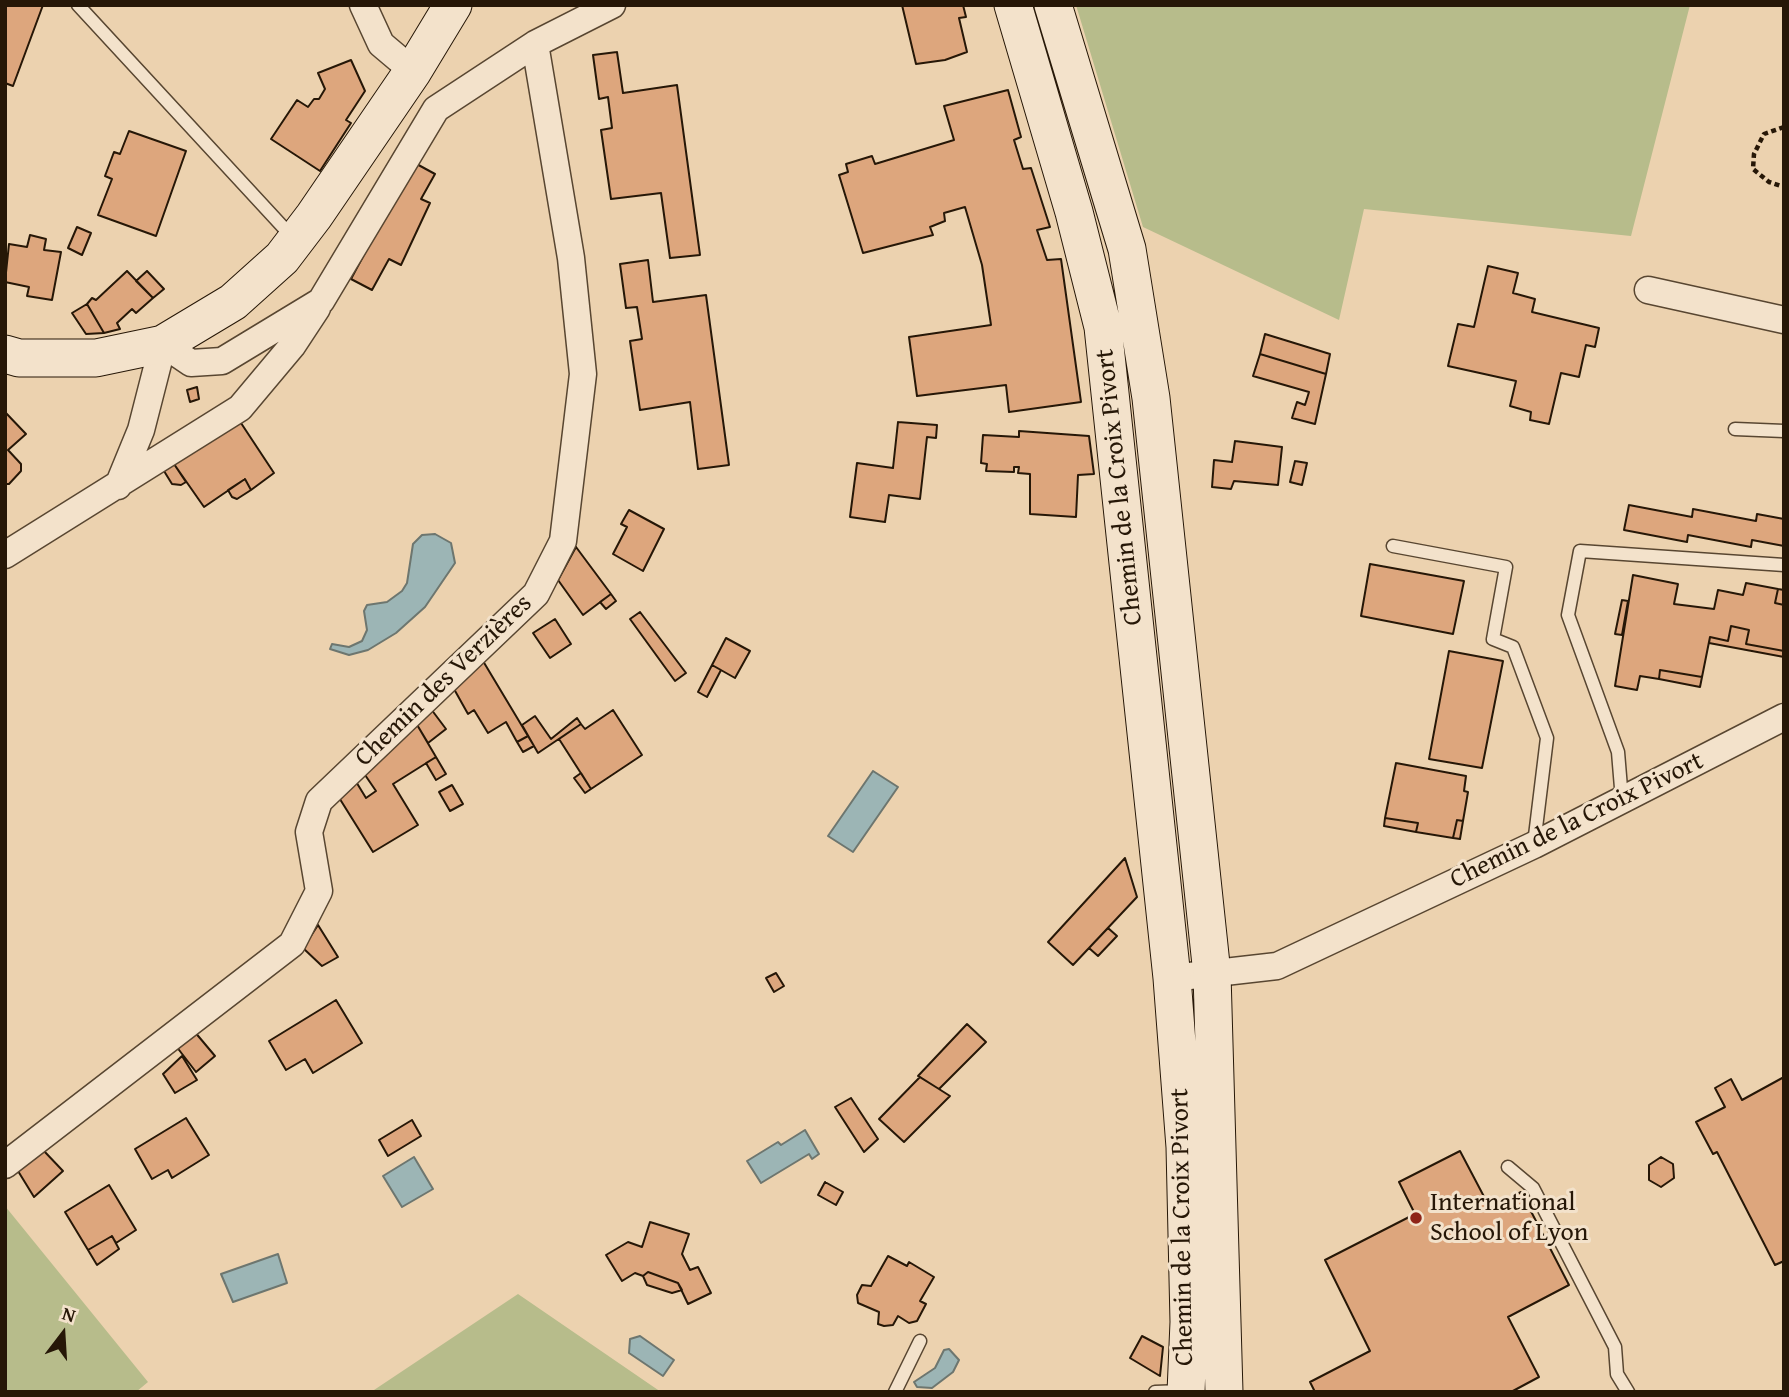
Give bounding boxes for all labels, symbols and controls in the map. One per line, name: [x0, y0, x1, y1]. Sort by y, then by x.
street label: Chemin de la Croix Pivort: [1090, 347, 1150, 627]
street label: Chemin des Verzières: [349, 588, 539, 774]
street label: Chemin de la Croix Pivort: [1445, 746, 1709, 896]
street label: Chemin de la Croix Pivort: [1165, 1088, 1201, 1366]
place label: International School of Lyon: [1430, 1187, 1588, 1248]
marker: International School of Lyon: [1408, 1210, 1424, 1226]
north arrow: [28, 1299, 98, 1369]
text: N: [59, 1299, 79, 1329]

